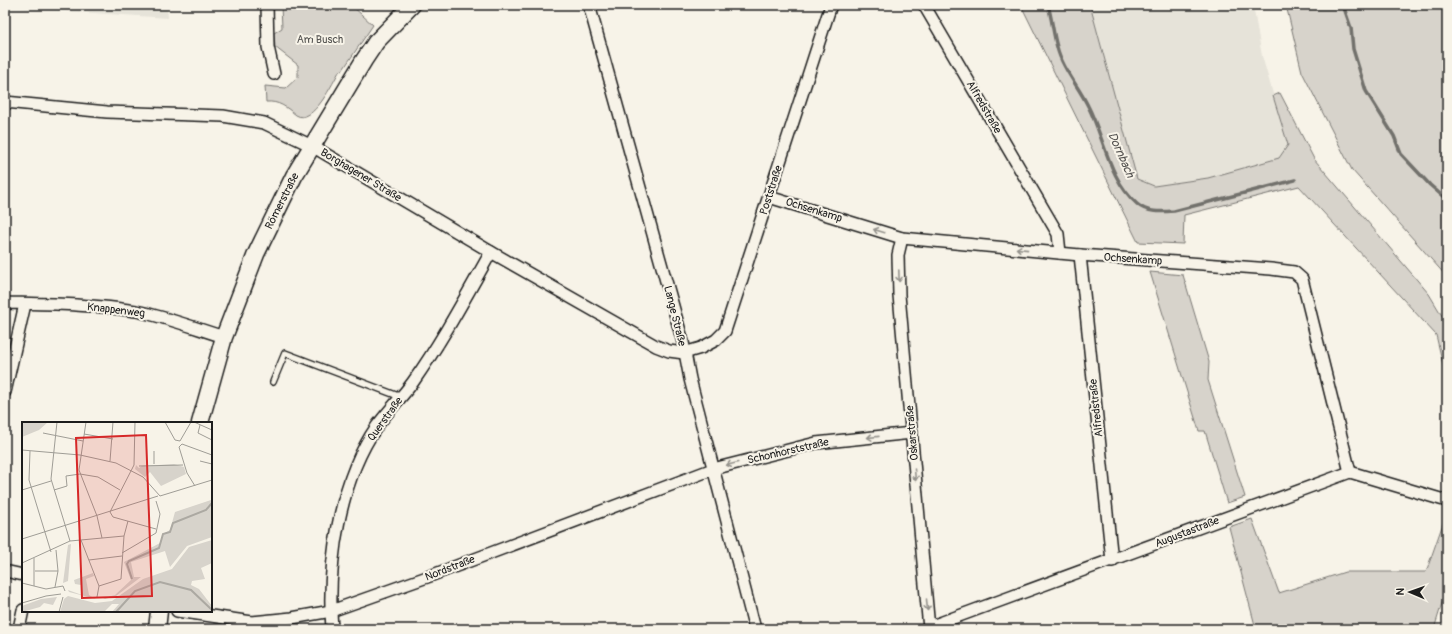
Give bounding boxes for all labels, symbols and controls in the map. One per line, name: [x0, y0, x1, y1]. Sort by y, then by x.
park label: Am Busch: [297, 33, 343, 46]
street label: Alfredstraße: [964, 78, 1005, 136]
water label: Dornbach: [1104, 130, 1138, 181]
street label: Borghagener Straße: [318, 146, 404, 205]
street label: Poststraße: [757, 163, 785, 216]
street label: Römerstraße: [262, 170, 302, 231]
street label: Ochsenkamp: [784, 195, 844, 225]
one-way arrow: [873, 227, 886, 234]
one-way arrow: [1016, 246, 1029, 253]
street label: Ochsenkamp: [1103, 250, 1163, 268]
one-way arrow: [895, 269, 902, 282]
street label: Lange Straße: [661, 284, 689, 348]
street label: Knappenweg: [86, 300, 146, 320]
street label: Alfredstraße: [1086, 378, 1106, 438]
street label: Querstraße: [365, 394, 406, 444]
street label: Oskarstraße: [903, 404, 921, 461]
inset map: [22, 422, 212, 612]
one-way arrow: [867, 433, 880, 441]
street label: Schonhorststraße: [746, 435, 831, 467]
one-way arrow: [725, 461, 738, 468]
one-way arrow: [912, 468, 919, 481]
street label: Augustastraße: [1153, 514, 1221, 550]
street label: Nordstraße: [423, 552, 477, 583]
north arrow: [1390, 572, 1430, 612]
text: N: [1394, 587, 1407, 596]
one-way arrow: [923, 598, 930, 611]

